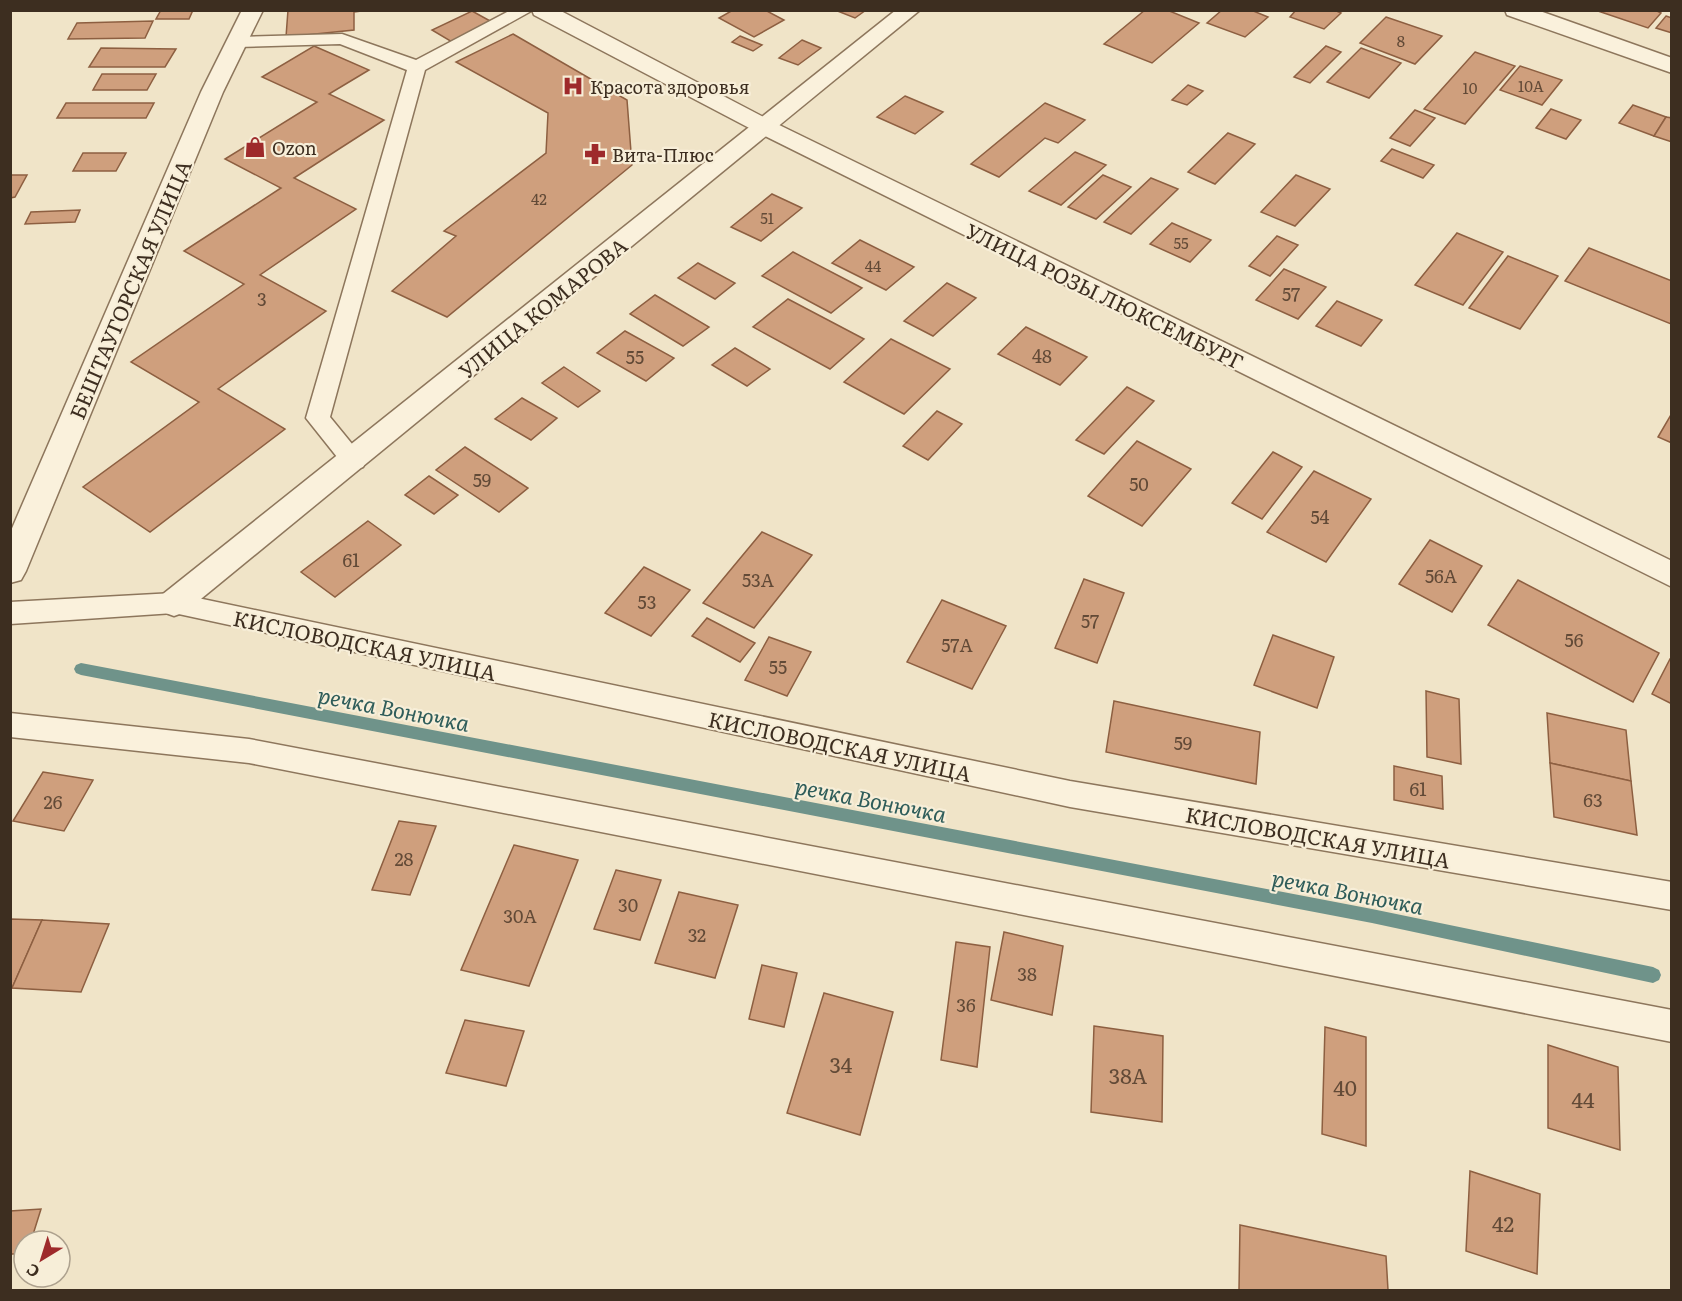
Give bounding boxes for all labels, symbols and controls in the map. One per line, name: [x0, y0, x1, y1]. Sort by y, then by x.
house number: 8: [1397, 29, 1405, 52]
place label: Красота здоровья: [590, 73, 749, 100]
hospital icon: Красота здоровья: [561, 74, 585, 98]
house number: 10А: [1518, 74, 1544, 97]
house number: 10: [1463, 76, 1478, 99]
place label: Ozon: [272, 134, 317, 161]
shop icon: Ozon: [243, 135, 267, 159]
place label: Вита-Плюс: [612, 141, 714, 168]
pharmacy icon: Вита-Плюс: [583, 142, 607, 166]
street label: БЕШТАУГОРСКАЯ УЛИЦА: [60, 154, 198, 424]
house number: 42: [531, 187, 547, 210]
house number: 51: [760, 206, 774, 229]
street label: УЛИЦА РОЗЫ ЛЮКСЕМБУРГ: [961, 214, 1250, 376]
street label: УЛИЦА КОМАРОВА: [451, 229, 634, 385]
house number: 55: [1173, 231, 1189, 254]
house number: 44: [865, 254, 881, 277]
house number: 57: [1282, 280, 1300, 307]
house number: 3: [257, 285, 267, 312]
house number: 48: [1032, 342, 1052, 369]
house number: 55: [626, 343, 644, 370]
house number: 59: [473, 466, 491, 493]
house number: 50: [1129, 470, 1149, 497]
house number: 54: [1310, 503, 1330, 530]
house number: 61: [343, 546, 360, 573]
house number: 56А: [1425, 562, 1457, 589]
house number: 53А: [742, 566, 774, 593]
house number: 53: [638, 588, 656, 615]
street label: КИСЛОВОДСКАЯ УЛИЦА: [231, 601, 500, 687]
house number: 57: [1081, 607, 1099, 634]
house number: 56: [1565, 626, 1584, 653]
house number: 57А: [941, 631, 973, 658]
house number: 55: [769, 653, 787, 680]
water label: речка Вонючка: [315, 677, 473, 739]
street label: КИСЛОВОДСКАЯ УЛИЦА: [706, 702, 975, 788]
house number: 59: [1174, 729, 1192, 756]
water label: речка Вонючка: [792, 768, 950, 830]
house number: 61: [1410, 775, 1427, 802]
house number: 63: [1583, 786, 1603, 813]
house number: 26: [44, 788, 63, 815]
street label: КИСЛОВОДСКАЯ УЛИЦА: [1183, 797, 1453, 875]
house number: 28: [394, 845, 414, 872]
water label: речка Вонючка: [1269, 860, 1427, 922]
house number: 30: [618, 891, 638, 918]
house number: 30А: [503, 902, 537, 929]
house number: 32: [688, 921, 706, 948]
house number: 38: [1017, 960, 1037, 987]
house number: 36: [956, 991, 976, 1018]
house number: 34: [830, 1048, 853, 1079]
house number: 38А: [1109, 1059, 1148, 1090]
house number: 40: [1333, 1071, 1357, 1102]
house number: 44: [1571, 1083, 1595, 1114]
house number: 42: [1492, 1207, 1514, 1238]
north arrow: [12, 1229, 72, 1289]
text: С: [20, 1259, 44, 1285]

